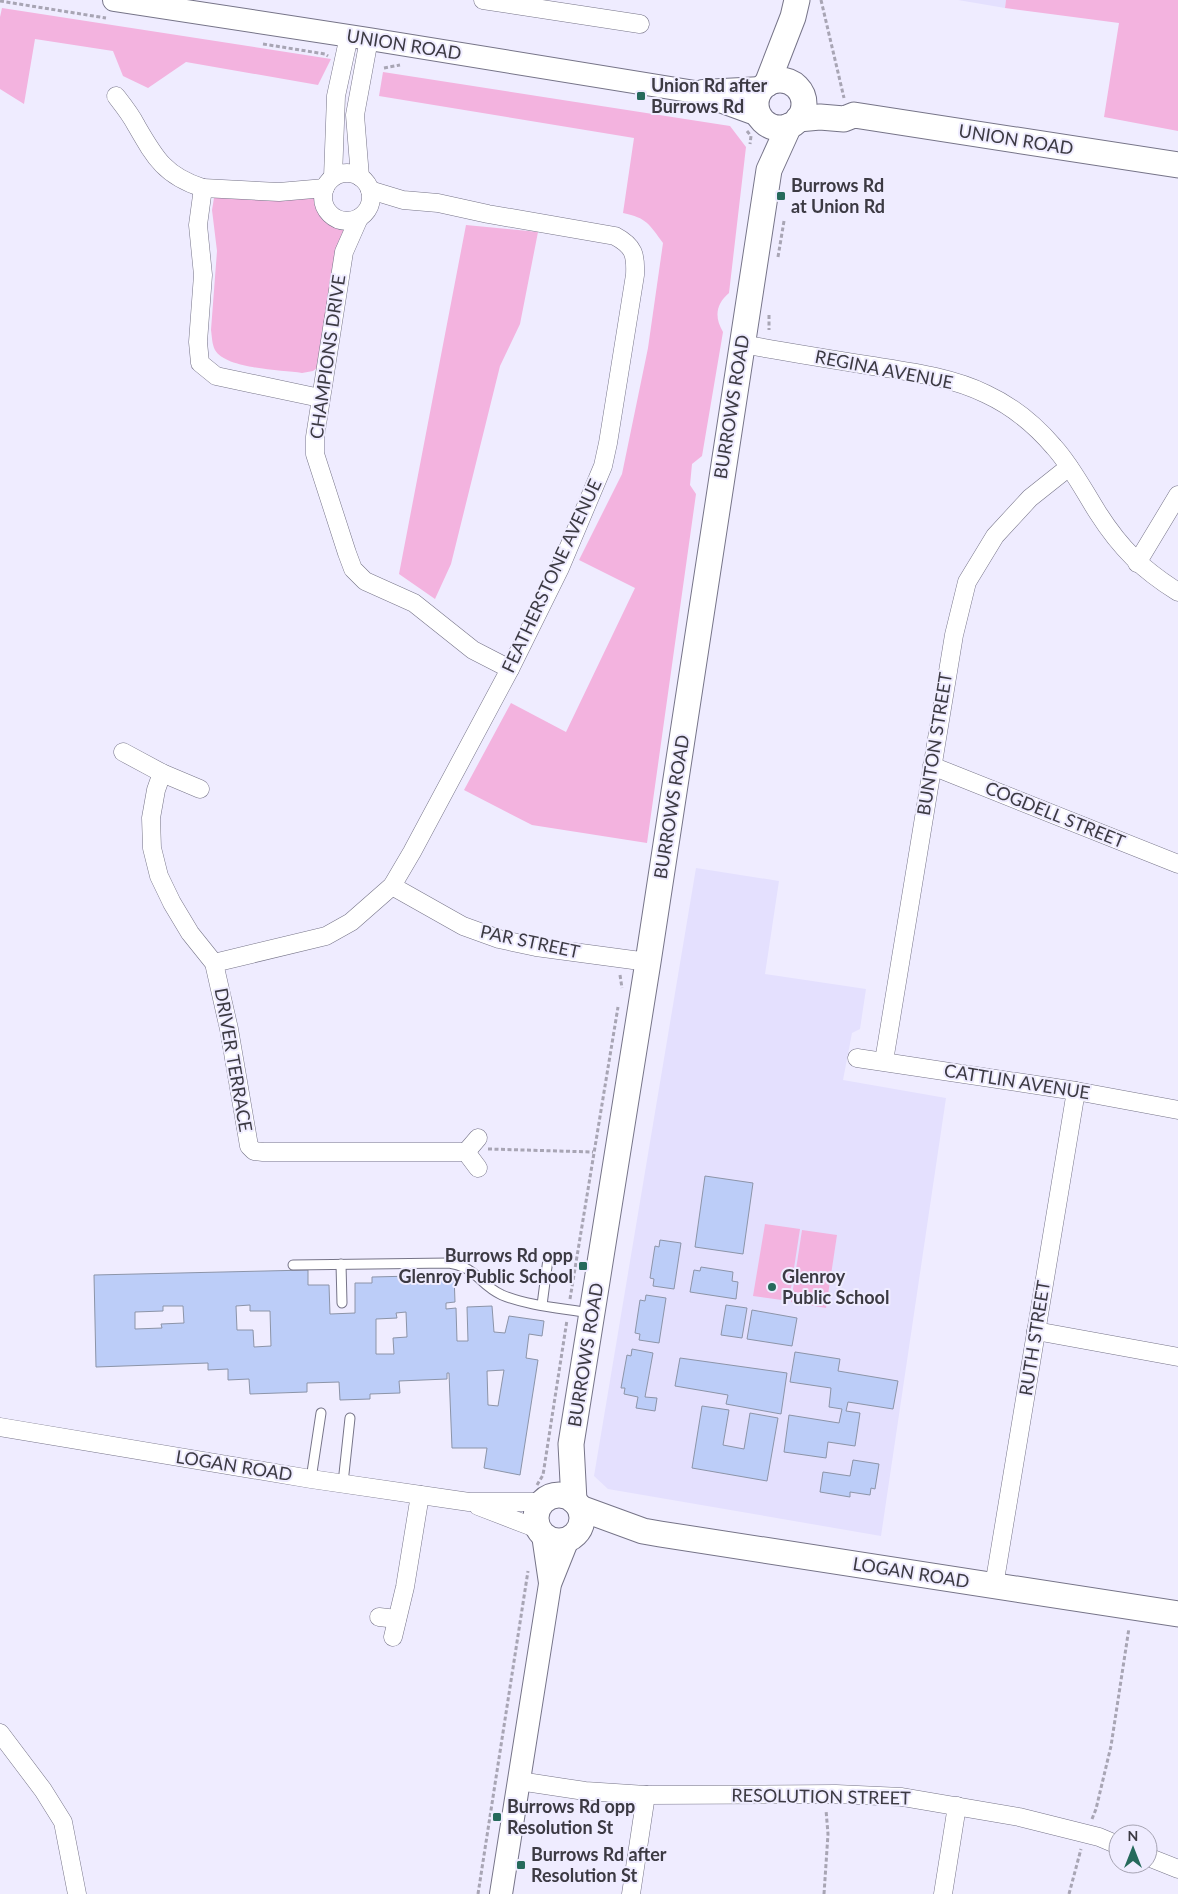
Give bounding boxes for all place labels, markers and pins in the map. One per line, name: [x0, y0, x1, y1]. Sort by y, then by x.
place label: Union Rd after Burrows Rd: [651, 74, 768, 117]
marker: Union Rd after Burrows Rd: [635, 90, 647, 102]
place label: Burrows Rd at Union Rd: [791, 174, 885, 217]
marker: Burrows Rd at Union Rd: [775, 190, 787, 202]
place label: Burrows Rd opp Glenroy Public School: [398, 1244, 573, 1287]
marker: Burrows Rd opp Glenroy Public School: [577, 1260, 589, 1272]
place label: Glenroy Public School: [782, 1265, 889, 1308]
marker: Glenroy Public School: [766, 1281, 778, 1293]
place label: Burrows Rd opp Resolution St: [507, 1795, 635, 1838]
marker: Burrows Rd opp Resolution St: [491, 1811, 503, 1823]
place label: Burrows Rd after Resolution St: [531, 1843, 667, 1886]
marker: Burrows Rd after Resolution St: [515, 1859, 527, 1871]

